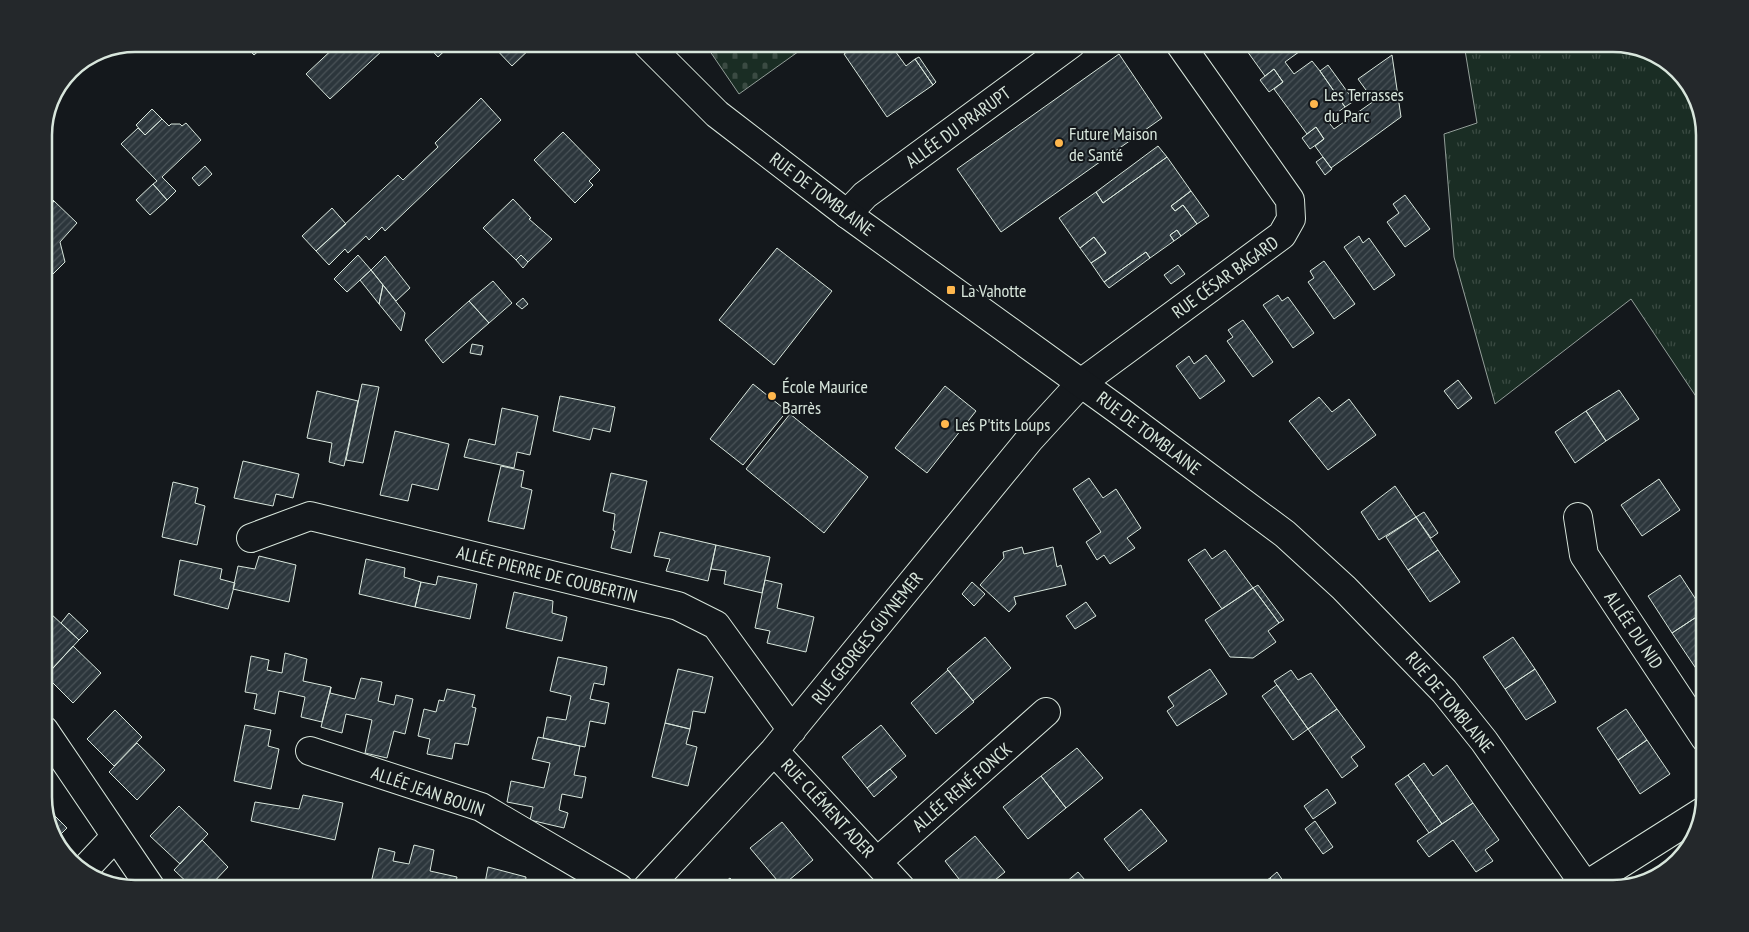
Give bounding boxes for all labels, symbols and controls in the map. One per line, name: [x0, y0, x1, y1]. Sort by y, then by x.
street label: ALLÉE DU PRARUPT: [901, 81, 1015, 173]
place label: Les Terrasses du Parc: [1324, 83, 1404, 127]
marker: Les Terrasses du Parc: [1308, 98, 1320, 110]
place label: Future Maison de Santé: [1069, 122, 1158, 166]
marker: Future Maison de Santé: [1053, 137, 1065, 149]
street label: RUE DE TOMBLAINE: [765, 147, 879, 241]
street label: RUE CÉSAR BAGARD: [1167, 231, 1283, 323]
place label: La Vahotte: [961, 279, 1026, 302]
marker: La Vahotte: [945, 284, 957, 296]
place label: École Maurice Barrès: [782, 375, 868, 419]
street label: RUE DE TOMBLAINE: [1092, 386, 1206, 480]
marker: École Maurice Barrès: [766, 390, 778, 402]
place label: Les P'tits Loups: [955, 413, 1050, 436]
marker: Les P'tits Loups: [939, 418, 951, 430]
street label: ALLÉE PIERRE DE COUBERTIN: [454, 540, 640, 608]
street label: RUE GEORGES GUYNEMER: [806, 567, 928, 709]
street label: ALLÉE DU NID: [1600, 587, 1668, 673]
street label: RUE DE TOMBLAINE: [1401, 647, 1499, 757]
street label: ALLÉE RENÉ FONCK: [908, 737, 1017, 836]
street label: RUE CLÉMENT ADER: [776, 754, 880, 863]
street label: ALLÉE JEAN BOUIN: [368, 761, 488, 821]

